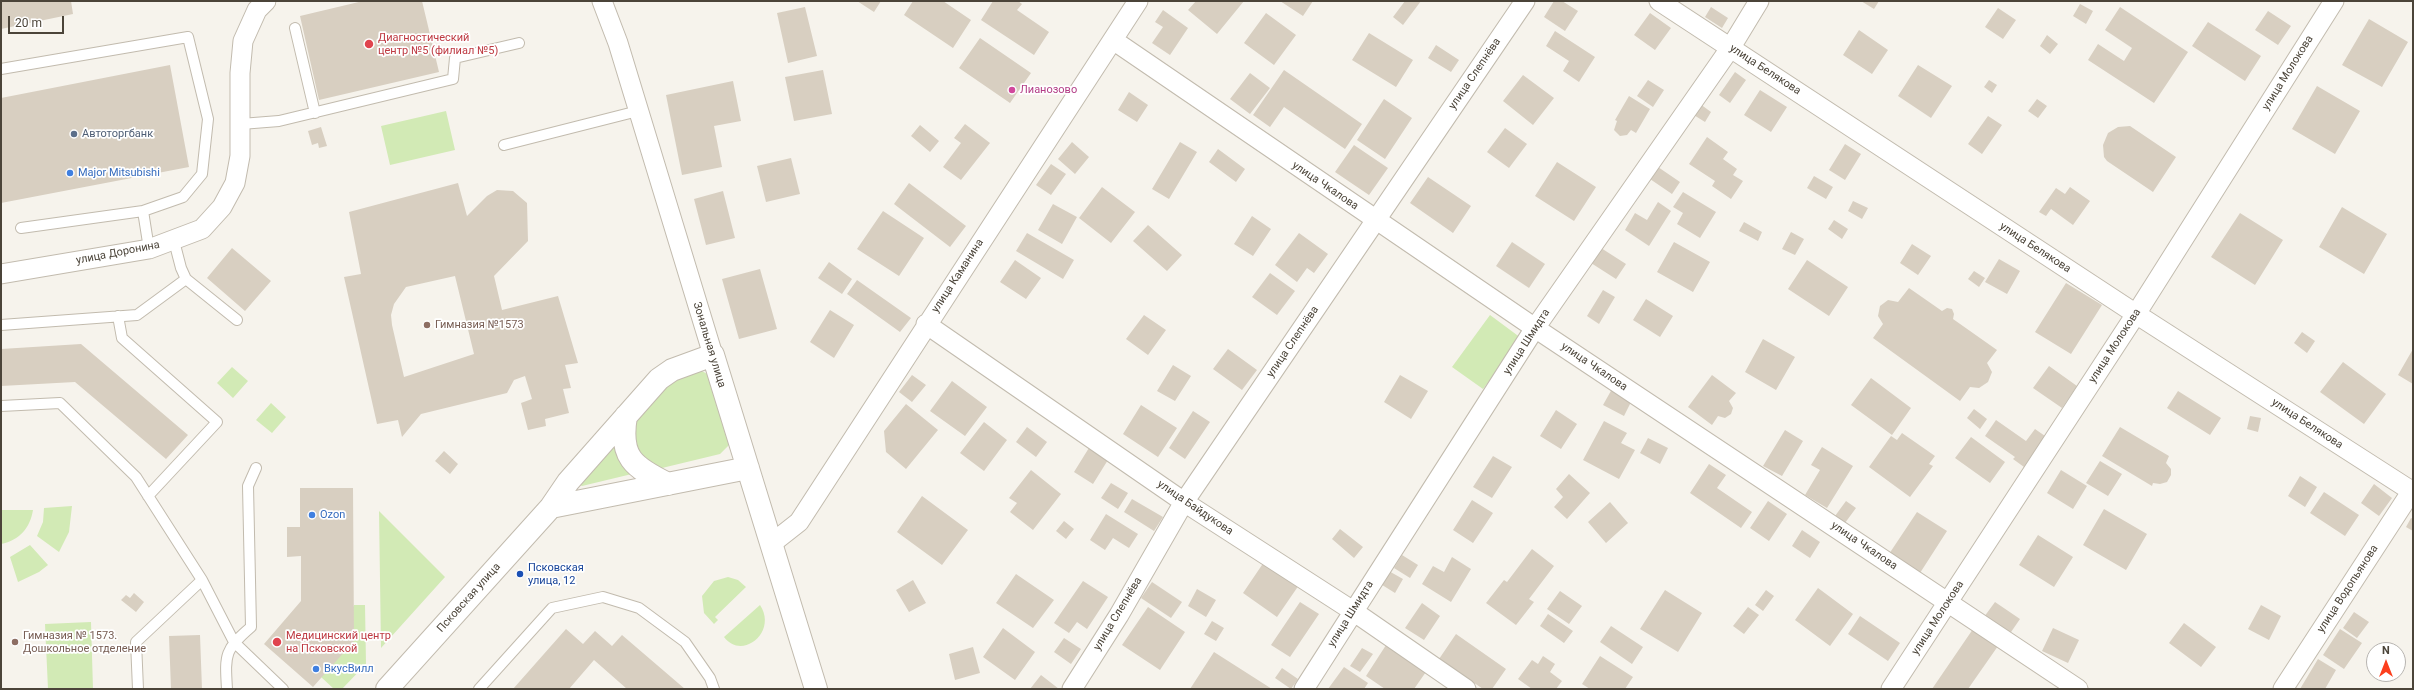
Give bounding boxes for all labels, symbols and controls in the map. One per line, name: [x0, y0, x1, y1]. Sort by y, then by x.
scale bar: [10, 8, 66, 34]
text: 20 m: [15, 16, 42, 30]
place label: Диагностический центр №5 (филиал №5): [378, 31, 498, 57]
street label: улица Молокова: [2260, 33, 2316, 113]
street label: улица Слепнёва: [1446, 36, 1504, 112]
marker: Диагностический центр №5 (филиал №5): [363, 38, 375, 50]
street label: улица Белякова: [1727, 42, 1803, 98]
place label: Лианозово: [1020, 83, 1077, 97]
marker: Лианозово: [1007, 85, 1017, 95]
place label: Автоторгбанк: [82, 127, 153, 141]
marker: Автоторгбанк: [69, 129, 79, 139]
street label: улица Чкалова: [1289, 159, 1361, 213]
place label: Major Mitsubishi: [78, 166, 160, 180]
marker: Major Mitsubishi: [65, 168, 75, 178]
street label: улица Белякова: [1997, 220, 2073, 276]
street label: улица Каманина: [929, 237, 987, 315]
street label: улица Доронина: [75, 238, 161, 268]
street label: Зональная улица: [690, 301, 728, 389]
street label: улица Слепнёва: [1264, 304, 1322, 380]
street label: улица Молокова: [2086, 306, 2144, 386]
street label: улица Шмидта: [1501, 307, 1553, 377]
place label: Гимназия №1573: [435, 318, 524, 332]
marker: Гимназия №1573: [422, 320, 432, 330]
street label: улица Чкалова: [1558, 340, 1630, 394]
street label: улица Белякова: [2269, 396, 2345, 452]
street label: улица Байдукова: [1155, 478, 1235, 538]
place label: Ozon: [320, 508, 345, 522]
marker: Ozon: [307, 510, 317, 520]
street label: улица Чкалова: [1828, 519, 1900, 573]
street label: улица Водопьянова: [2315, 543, 2381, 635]
street label: Псковская улица: [434, 561, 504, 635]
place label: Псковская улица, 12: [528, 561, 584, 587]
marker: Псковская улица, 12: [515, 569, 525, 579]
street label: улица Слепнёва: [1091, 575, 1145, 653]
street label: улица Шмидта: [1325, 578, 1377, 650]
street label: улица Молокова: [1909, 578, 1967, 658]
place label: Гимназия № 1573. Дошкольное отделение: [23, 629, 146, 655]
place label: Медицинский центр на Псковской: [286, 629, 391, 655]
marker: Медицинский центр на Псковской: [271, 636, 283, 648]
marker: Гимназия № 1573. Дошкольное отделение: [10, 637, 20, 647]
north arrow: [2366, 642, 2406, 682]
text: N: [2382, 644, 2390, 657]
place label: ВкусВилл: [324, 662, 374, 676]
marker: ВкусВилл: [311, 664, 321, 674]

